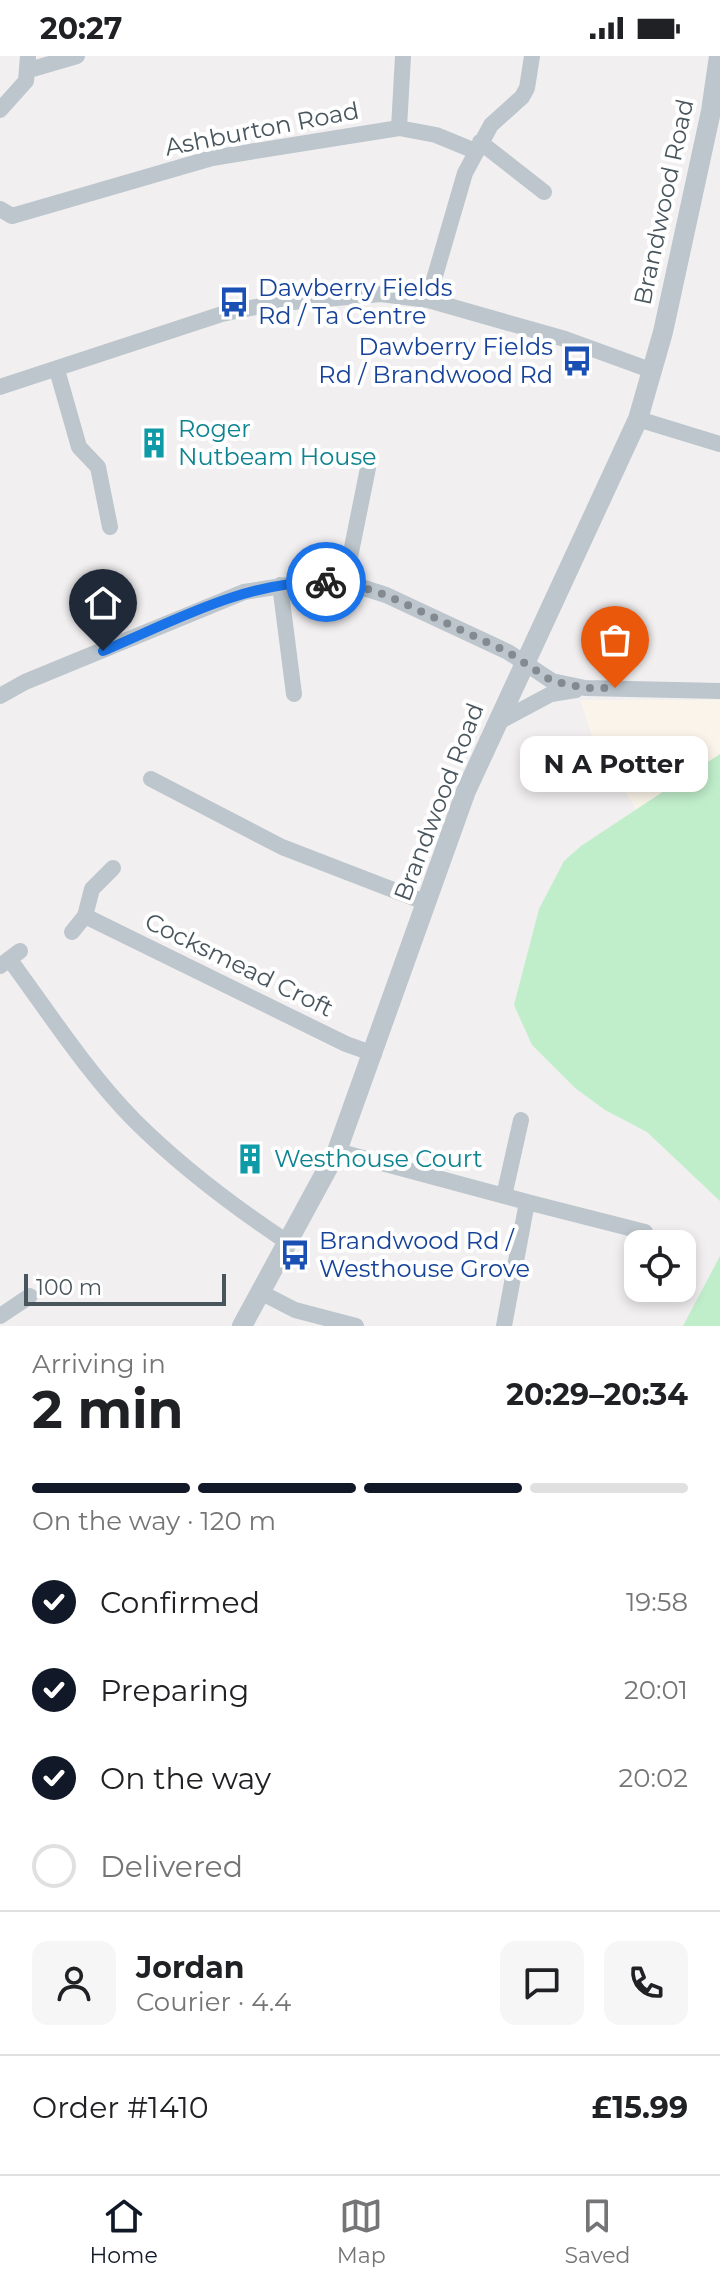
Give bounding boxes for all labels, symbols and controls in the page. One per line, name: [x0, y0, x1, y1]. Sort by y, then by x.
text: 20:27: [40, 10, 122, 47]
street label: Ashburton Road: [162, 95, 361, 162]
street label: Brandwood Road: [628, 96, 699, 307]
place label: Dawberry Fields Rd / Ta Centre: [258, 273, 452, 330]
bus stop icon: Dawberry Fields Rd / Ta Centre: [217, 285, 251, 319]
place label: Dawberry Fields Rd / Brandwood Rd: [318, 332, 553, 389]
bus stop icon: Dawberry Fields Rd / Brandwood Rd: [560, 344, 594, 378]
place label: Roger Nutbeam House: [178, 414, 377, 471]
building icon: Roger Nutbeam House: [137, 426, 171, 460]
courier: [286, 542, 366, 622]
icon: bike: [304, 560, 348, 604]
pin: [69, 569, 137, 651]
icon: home: [81, 581, 125, 625]
pin: [581, 606, 649, 688]
icon: bag: [593, 618, 637, 662]
street label: Brandwood Road: [387, 699, 490, 905]
callout: N A Potter: [521, 736, 709, 792]
text: N A Potter: [544, 748, 684, 780]
street label: Cocksmead Croft: [140, 906, 338, 1023]
building icon: Westhouse Court: [233, 1142, 267, 1176]
place label: Westhouse Court: [274, 1144, 483, 1173]
place label: Brandwood Rd / Westhouse Grove: [319, 1226, 530, 1283]
map controls: [624, 1230, 696, 1302]
button: locate: [624, 1230, 696, 1302]
bus stop icon: Brandwood Rd / Westhouse Grove: [278, 1238, 312, 1272]
scale bar: [24, 1270, 226, 1306]
text: 100 m: [36, 1274, 102, 1301]
text: Arriving in: [32, 1348, 166, 1380]
text: 20:29–20:34: [506, 1376, 688, 1413]
text: 2 min: [32, 1378, 184, 1441]
text: On the way · 120 m: [32, 1505, 276, 1537]
icon: check: [32, 1580, 76, 1624]
text: Confirmed: [100, 1584, 260, 1621]
text: 19:58: [626, 1586, 688, 1618]
icon: check: [32, 1668, 76, 1712]
text: Preparing: [100, 1672, 249, 1709]
text: 20:01: [624, 1674, 688, 1706]
icon: check: [32, 1756, 76, 1800]
text: On the way: [100, 1760, 271, 1797]
text: 20:02: [619, 1762, 688, 1794]
text: Delivered: [100, 1848, 243, 1885]
button: person: [32, 1941, 116, 2025]
button: chat: [500, 1941, 584, 2025]
button: phone: [604, 1941, 688, 2025]
text: Jordan: [136, 1949, 245, 1986]
text: Courier · 4.4: [136, 1986, 291, 2018]
text: Order #1410: [32, 2089, 209, 2126]
text: £15.99: [592, 2089, 688, 2126]
tab: Home: [89, 2194, 158, 2269]
tab: Map: [337, 2194, 386, 2269]
tab: Saved: [564, 2194, 631, 2269]

